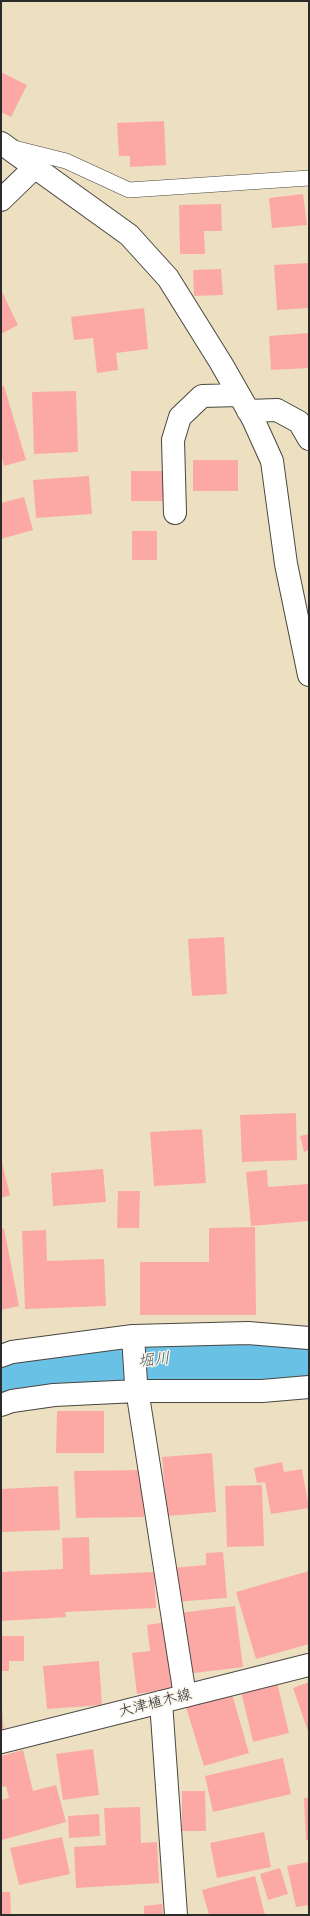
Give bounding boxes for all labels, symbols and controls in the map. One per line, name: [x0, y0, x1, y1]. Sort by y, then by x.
water label: 堀川: [137, 1349, 171, 1371]
street label: 大津植木線: [116, 1685, 194, 1721]

